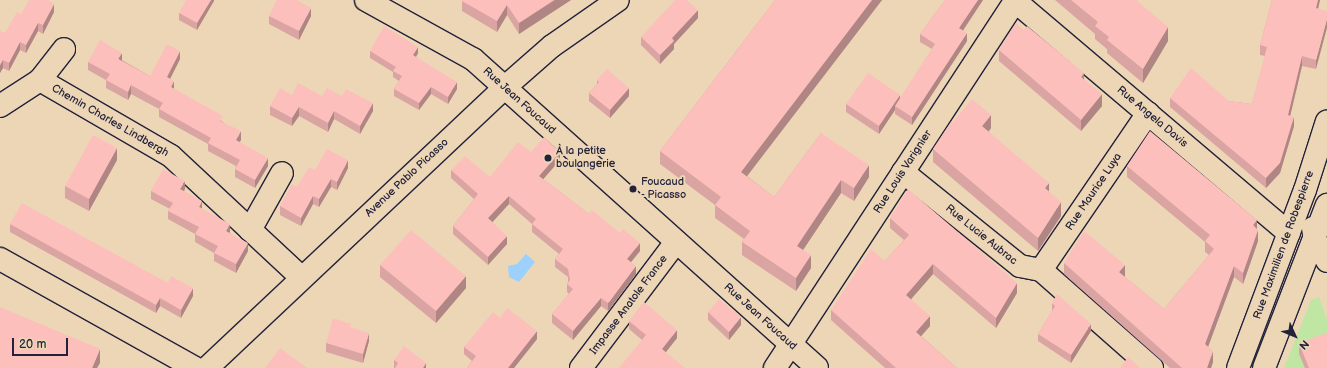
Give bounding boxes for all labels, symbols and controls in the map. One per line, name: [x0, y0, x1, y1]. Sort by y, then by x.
street label: Rue Jean Foucaud: [480, 65, 558, 137]
street label: Chemin Charles Lindbergh: [49, 82, 171, 160]
street label: Rue Angela Davis: [1114, 84, 1190, 150]
street label: Rue Louis Varignier: [871, 128, 935, 216]
street label: Avenue Pablo Picasso: [363, 136, 451, 220]
place label: À la petite boulangerie: [556, 145, 615, 171]
street label: Rue Maurice Luya: [1063, 151, 1125, 233]
marker: À la petite boulangerie: [543, 153, 553, 163]
street label: Rue Maximilien de Robespierre: [1251, 169, 1317, 321]
place label: Foucaud - Picasso: [641, 176, 687, 202]
marker: Foucaud - Picasso: [628, 184, 638, 194]
street label: Rue Lucie Aubrac: [942, 202, 1020, 268]
street label: Impasse Anatole France: [587, 253, 671, 357]
street label: Rue Jean Foucaud: [721, 281, 799, 353]
north arrow: [1275, 316, 1315, 356]
scale bar: [14, 330, 70, 356]
text: 20 m: [19, 337, 46, 352]
text: N: [1296, 337, 1312, 352]

